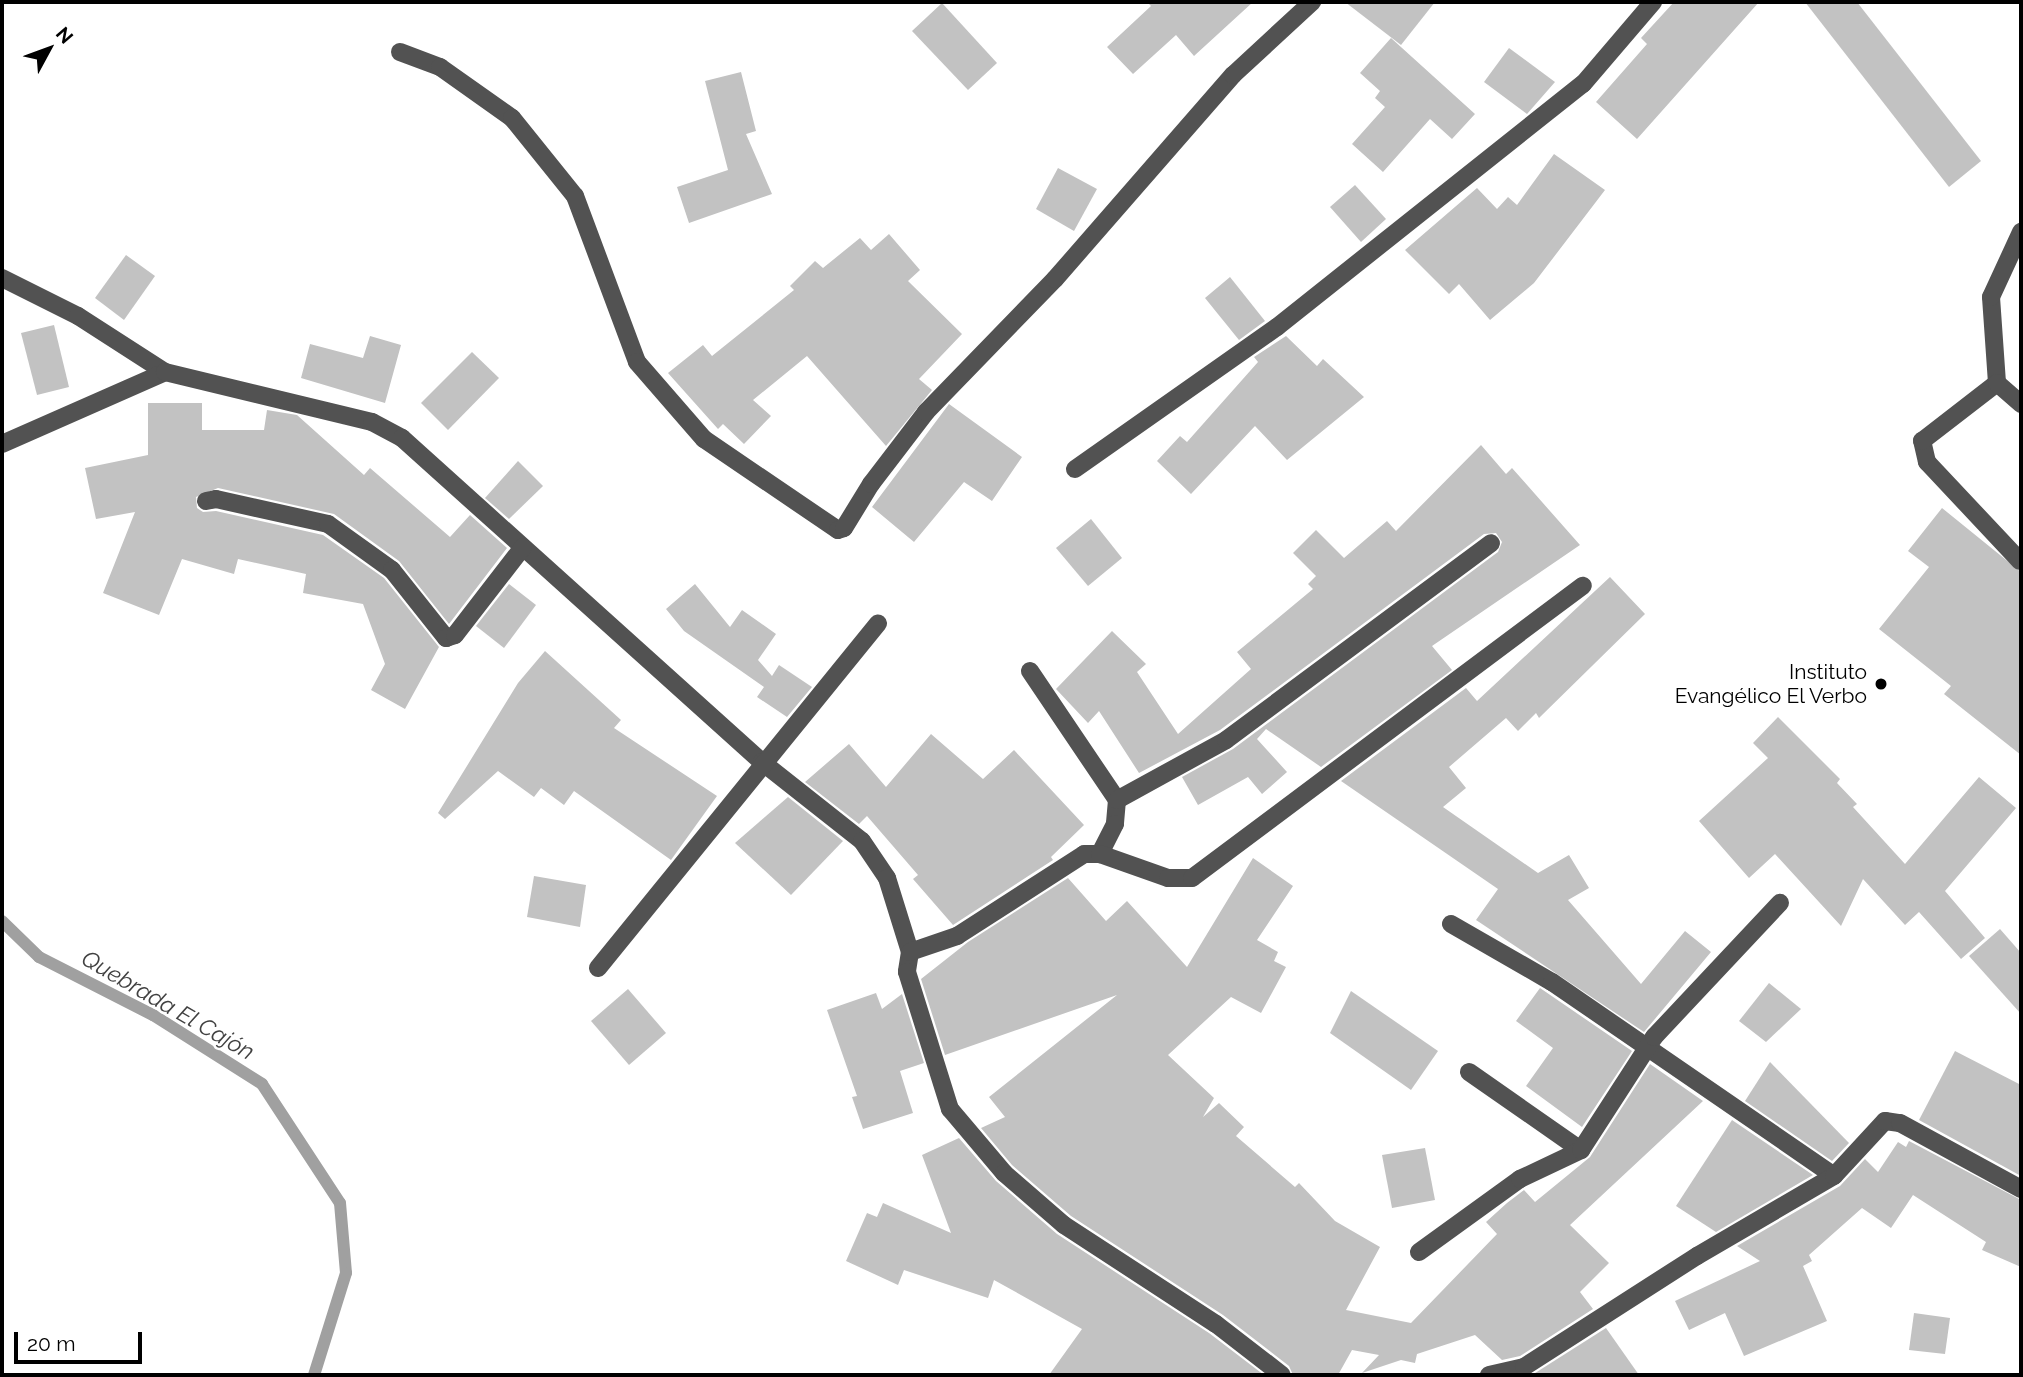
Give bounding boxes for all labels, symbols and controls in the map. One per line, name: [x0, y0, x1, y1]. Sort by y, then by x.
north arrow: [14, 14, 84, 84]
text: N: [52, 23, 78, 48]
place label: Instituto Evangélico El Verbo: [1673, 659, 1867, 709]
marker: Instituto Evangélico El Verbo: [1873, 676, 1889, 692]
water label: Quebrada El Cajón: [77, 944, 259, 1066]
scale bar: [18, 1318, 145, 1362]
text: 20 m: [27, 1331, 75, 1356]

